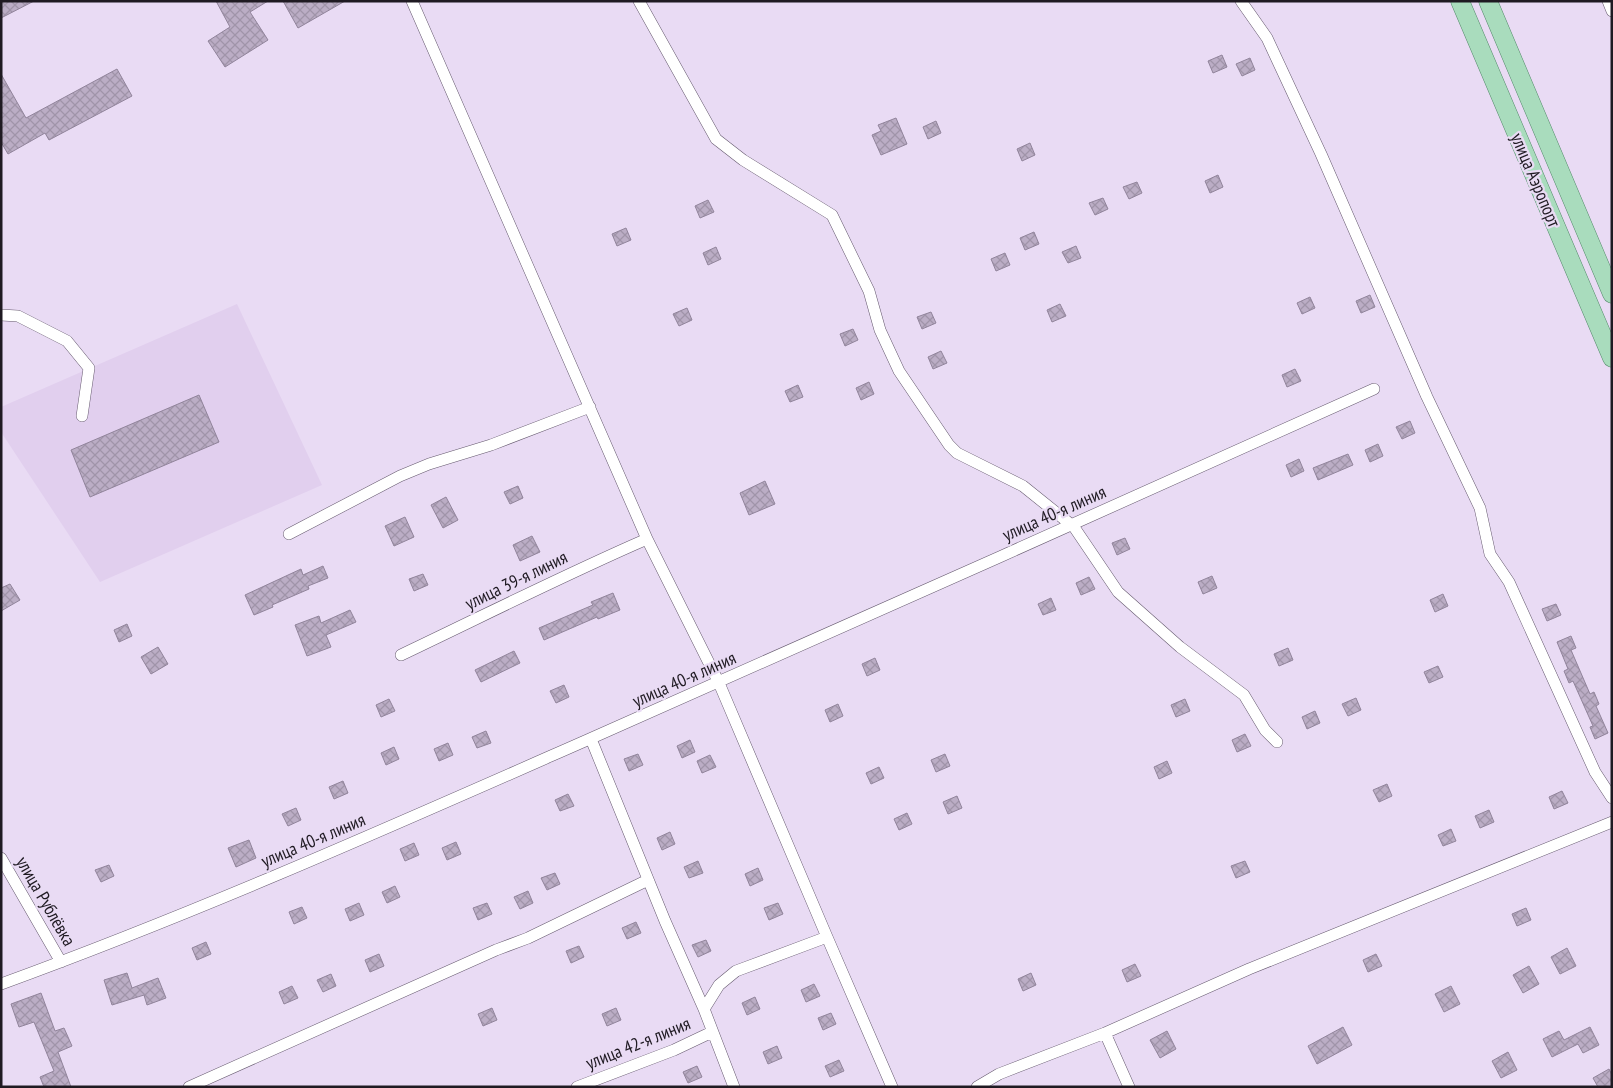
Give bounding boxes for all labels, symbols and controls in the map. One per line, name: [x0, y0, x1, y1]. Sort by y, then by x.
street label: улица Аэропорт: [1506, 129, 1566, 231]
street label: улица 40-я линия: [999, 480, 1109, 546]
street label: улица 39-я линия: [461, 545, 571, 615]
street label: улица 40-я линия: [629, 646, 739, 712]
street label: улица 40-я линия: [257, 808, 369, 872]
street label: улица Рублёвка: [11, 852, 81, 950]
street label: улица 42-я линия: [582, 1012, 694, 1074]

